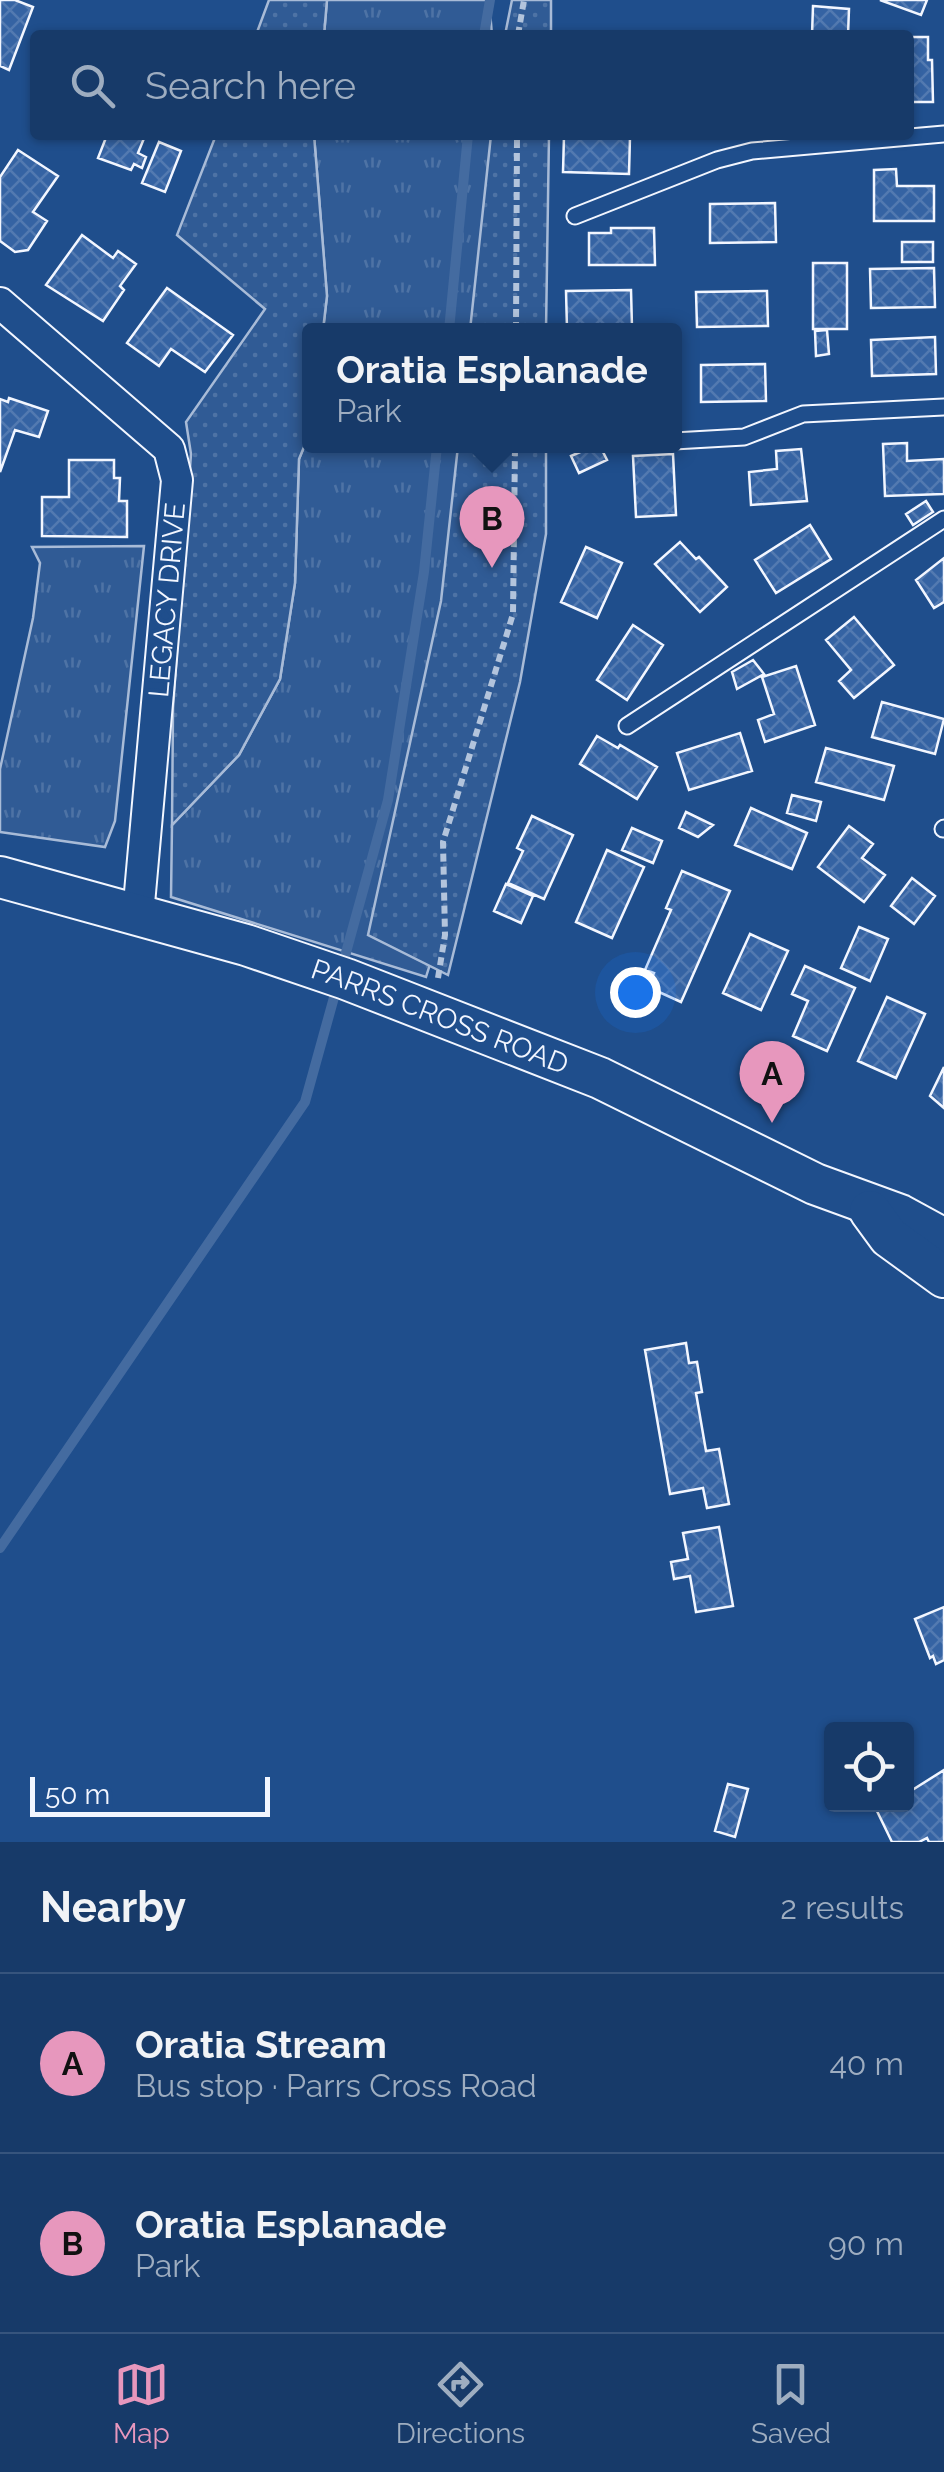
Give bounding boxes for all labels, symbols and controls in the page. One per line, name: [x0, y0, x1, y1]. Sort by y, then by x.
search box: [30, 30, 914, 140]
icon: search: [65, 58, 120, 113]
text: Search here: [145, 63, 356, 108]
popup: [302, 323, 682, 453]
text: Oratia Esplanade: [336, 347, 648, 392]
text: Park: [336, 392, 402, 429]
pin: B: [460, 486, 524, 568]
street label: LEGACY DRIVE: [142, 501, 192, 699]
street label: PARRS CROSS ROAD: [307, 952, 573, 1081]
your location: [610, 967, 661, 1018]
pin: A: [740, 1040, 804, 1123]
map controls: [824, 1722, 914, 1812]
button: locate: [824, 1722, 914, 1812]
scale bar: [30, 1772, 270, 1816]
text: 50 m: [45, 1778, 110, 1811]
text: Nearby: [40, 1883, 186, 1932]
text: 2 results: [780, 1889, 904, 1926]
text: Oratia Stream: [135, 2022, 387, 2067]
text: A: [62, 2045, 83, 2082]
text: 40 m: [829, 2045, 904, 2082]
text: Bus stop · Parrs Cross Road: [135, 2067, 537, 2104]
text: Oratia Esplanade: [135, 2202, 447, 2247]
text: B: [62, 2225, 83, 2262]
text: 90 m: [828, 2225, 904, 2262]
text: Park: [135, 2247, 200, 2284]
tab: Map: [113, 2357, 170, 2450]
tab: Directions: [396, 2357, 525, 2450]
tab: Saved: [751, 2357, 831, 2450]

